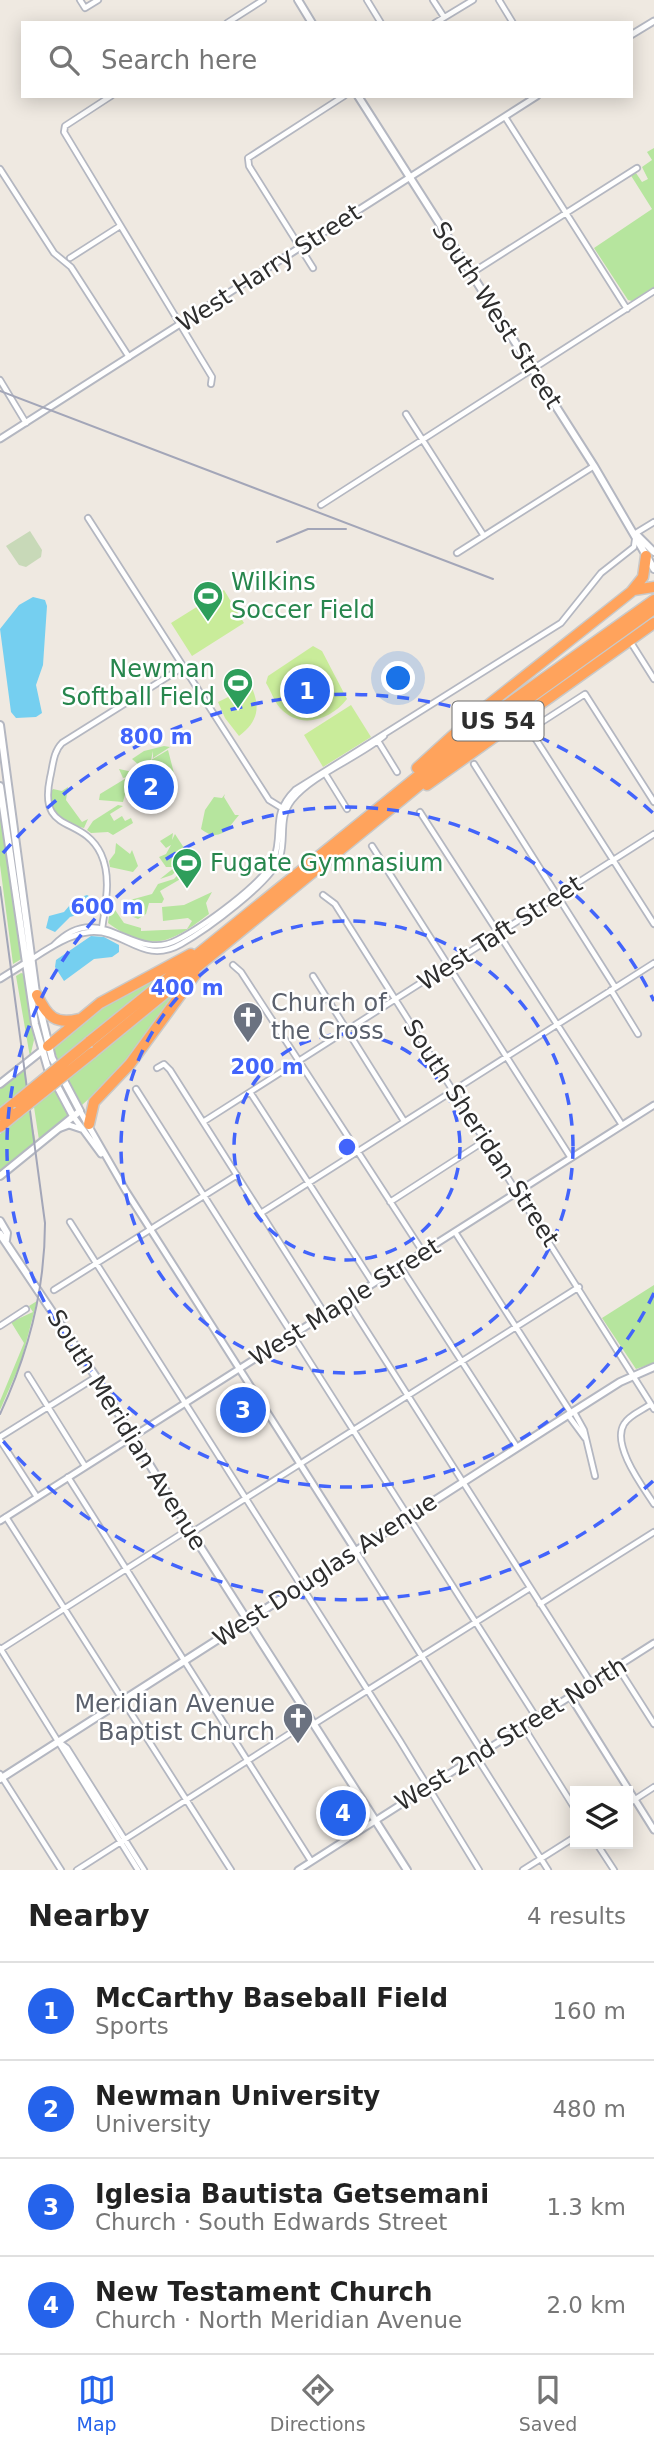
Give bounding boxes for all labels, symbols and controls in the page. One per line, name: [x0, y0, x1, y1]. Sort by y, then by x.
search box: [21, 21, 633, 98]
icon: search: [45, 41, 83, 79]
text: Search here: [101, 45, 257, 75]
street label: West Harry Street: [172, 198, 366, 338]
street label: South West Street: [426, 216, 568, 414]
place label: Wilkins Soccer Field: [231, 568, 375, 624]
sports icon: Wilkins Soccer Field: [191, 579, 225, 623]
place label: Newman Softball Field: [61, 655, 215, 711]
your location: [381, 661, 415, 695]
pin: 1: [284, 665, 330, 717]
sports icon: Newman Softball Field: [221, 666, 255, 710]
road number: US 54: [452, 702, 544, 740]
text: 800 m: [119, 725, 193, 749]
pin: 2: [128, 761, 174, 813]
sports icon: Fugate Gymnasium: [170, 846, 204, 890]
place label: Fugate Gymnasium: [210, 849, 443, 877]
street label: West Taft Street: [413, 870, 587, 996]
text: 600 m: [70, 895, 144, 919]
text: 400 m: [150, 976, 224, 1000]
place label: Church of the Cross: [271, 989, 387, 1045]
church icon: Church of the Cross: [231, 1000, 265, 1044]
street label: South Sheridan Street: [397, 1014, 565, 1252]
text: 200 m: [230, 1055, 304, 1079]
centre of rings: [335, 1135, 359, 1159]
street label: West Maple Street: [245, 1232, 445, 1372]
street label: South Meridian Avenue: [41, 1305, 213, 1555]
pin: 3: [220, 1384, 266, 1436]
street label: West Douglas Avenue: [208, 1487, 442, 1653]
street label: West 2nd Street North: [390, 1651, 632, 1817]
place label: Meridian Avenue Baptist Church: [74, 1690, 275, 1746]
church icon: Meridian Avenue Baptist Church: [281, 1701, 315, 1745]
map controls: [570, 1786, 633, 1849]
button: layers: [570, 1786, 633, 1849]
pin: 4: [320, 1787, 366, 1839]
text: Nearby: [28, 1898, 150, 1933]
text: 4 results: [527, 1903, 626, 1929]
text: McCarthy Baseball Field: [95, 1983, 448, 2013]
text: 1: [43, 1998, 59, 2024]
text: 160 m: [552, 1998, 626, 2024]
text: Sports: [95, 2013, 169, 2039]
text: Newman University: [95, 2081, 380, 2111]
text: 2: [43, 2096, 59, 2122]
text: 480 m: [552, 2096, 626, 2122]
text: University: [95, 2111, 211, 2137]
text: Iglesia Bautista Getsemani: [95, 2179, 489, 2209]
text: 3: [43, 2194, 59, 2220]
text: 1.3 km: [546, 2194, 626, 2220]
text: Church · South Edwards Street: [95, 2209, 447, 2235]
text: New Testament Church: [95, 2277, 432, 2307]
text: 4: [43, 2292, 59, 2318]
text: 2.0 km: [546, 2292, 626, 2318]
text: Church · North Meridian Avenue: [95, 2307, 462, 2333]
tab: Map: [77, 2371, 117, 2435]
tab: Directions: [270, 2371, 366, 2435]
tab: Saved: [519, 2371, 577, 2435]

